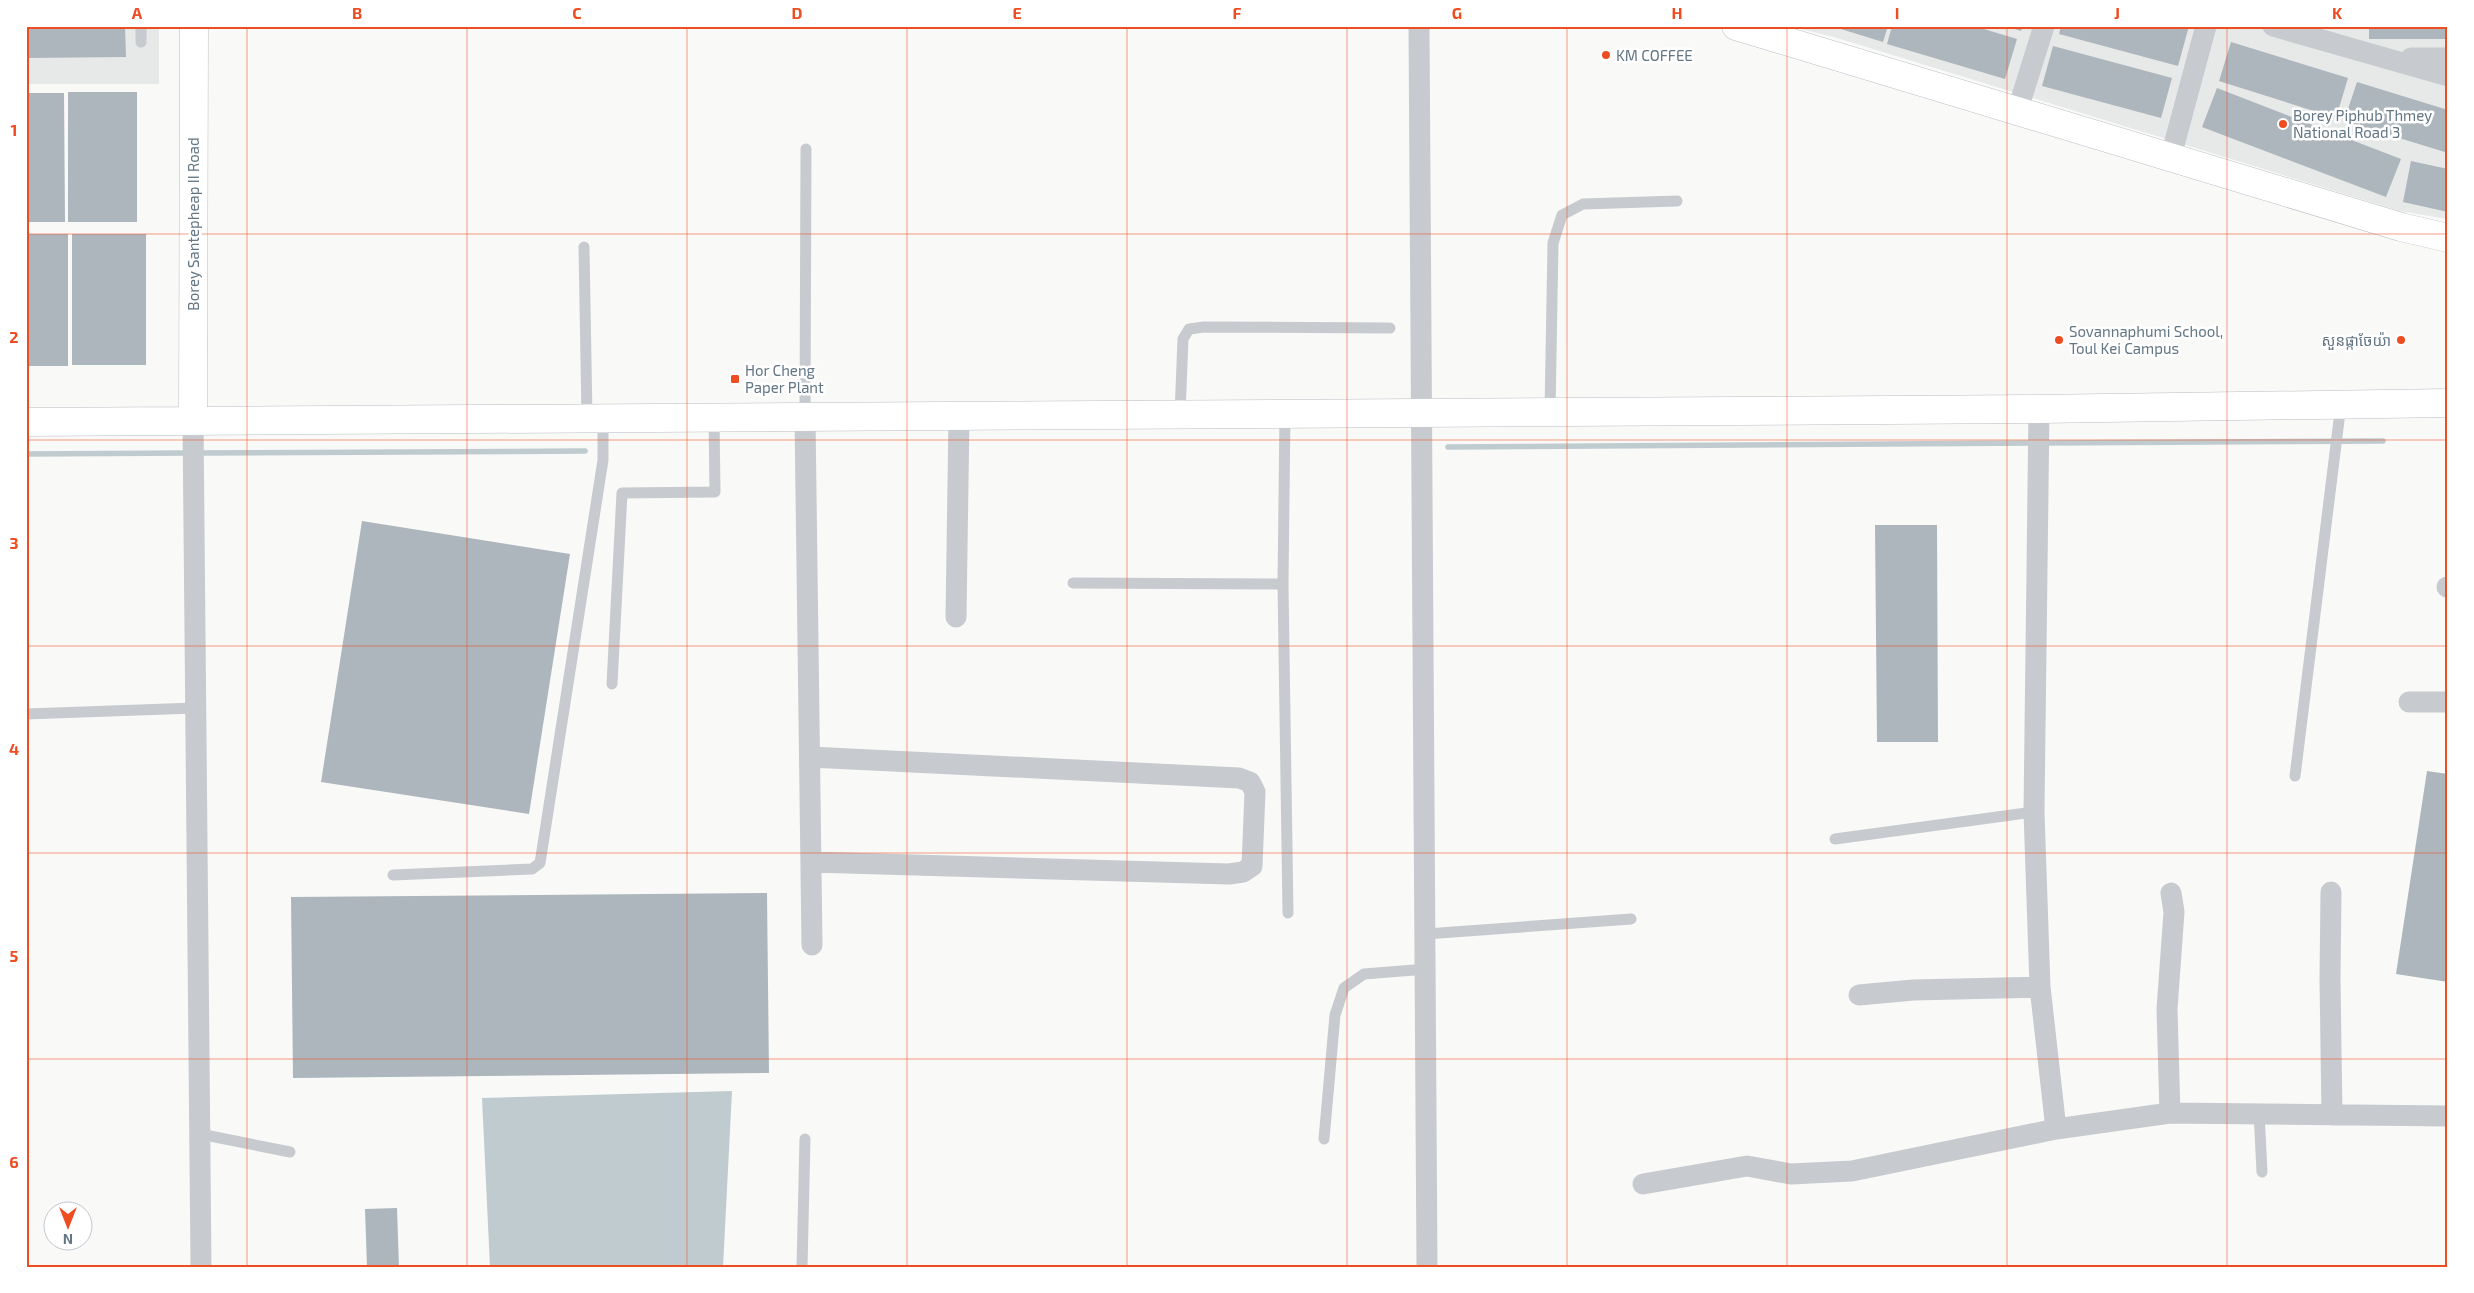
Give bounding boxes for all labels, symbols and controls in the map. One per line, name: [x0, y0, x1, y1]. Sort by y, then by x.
text: A: [132, 3, 143, 22]
text: B: [352, 3, 362, 22]
text: C: [572, 3, 582, 22]
text: D: [792, 3, 803, 22]
text: E: [1012, 3, 1022, 22]
text: F: [1233, 3, 1242, 22]
text: G: [1452, 3, 1462, 22]
text: H: [1671, 3, 1683, 22]
text: I: [1895, 3, 1899, 22]
text: J: [2114, 3, 2120, 22]
text: K: [2332, 3, 2343, 22]
place label: KM COFFEE: [1616, 46, 1693, 64]
marker: KM COFFEE: [1600, 49, 1612, 61]
place label: Borey Piphub Thmey National Road 3: [2293, 106, 2432, 141]
marker: Borey Piphub Thmey National Road 3: [2277, 118, 2289, 130]
text: 1: [11, 120, 17, 139]
street label: Borey Santepheap II Road: [184, 137, 202, 311]
place label: Sovannaphumi School, Toul Kei Campus: [2069, 322, 2223, 357]
text: 2: [9, 327, 19, 346]
place label: សួនផ្កាចែយ៉ា: [2322, 331, 2391, 350]
marker: Sovannaphumi School, Toul Kei Campus: [2053, 334, 2065, 346]
marker: សួនផ្កាចែយ៉ា: [2395, 334, 2407, 346]
place label: Hor Cheng Paper Plant: [745, 361, 824, 396]
marker: Hor Cheng Paper Plant: [729, 373, 741, 385]
text: 3: [9, 533, 19, 552]
text: 4: [9, 739, 19, 758]
text: 5: [10, 946, 19, 965]
text: 6: [9, 1152, 19, 1171]
north arrow: [42, 1200, 92, 1250]
text: N: [63, 1231, 73, 1248]

